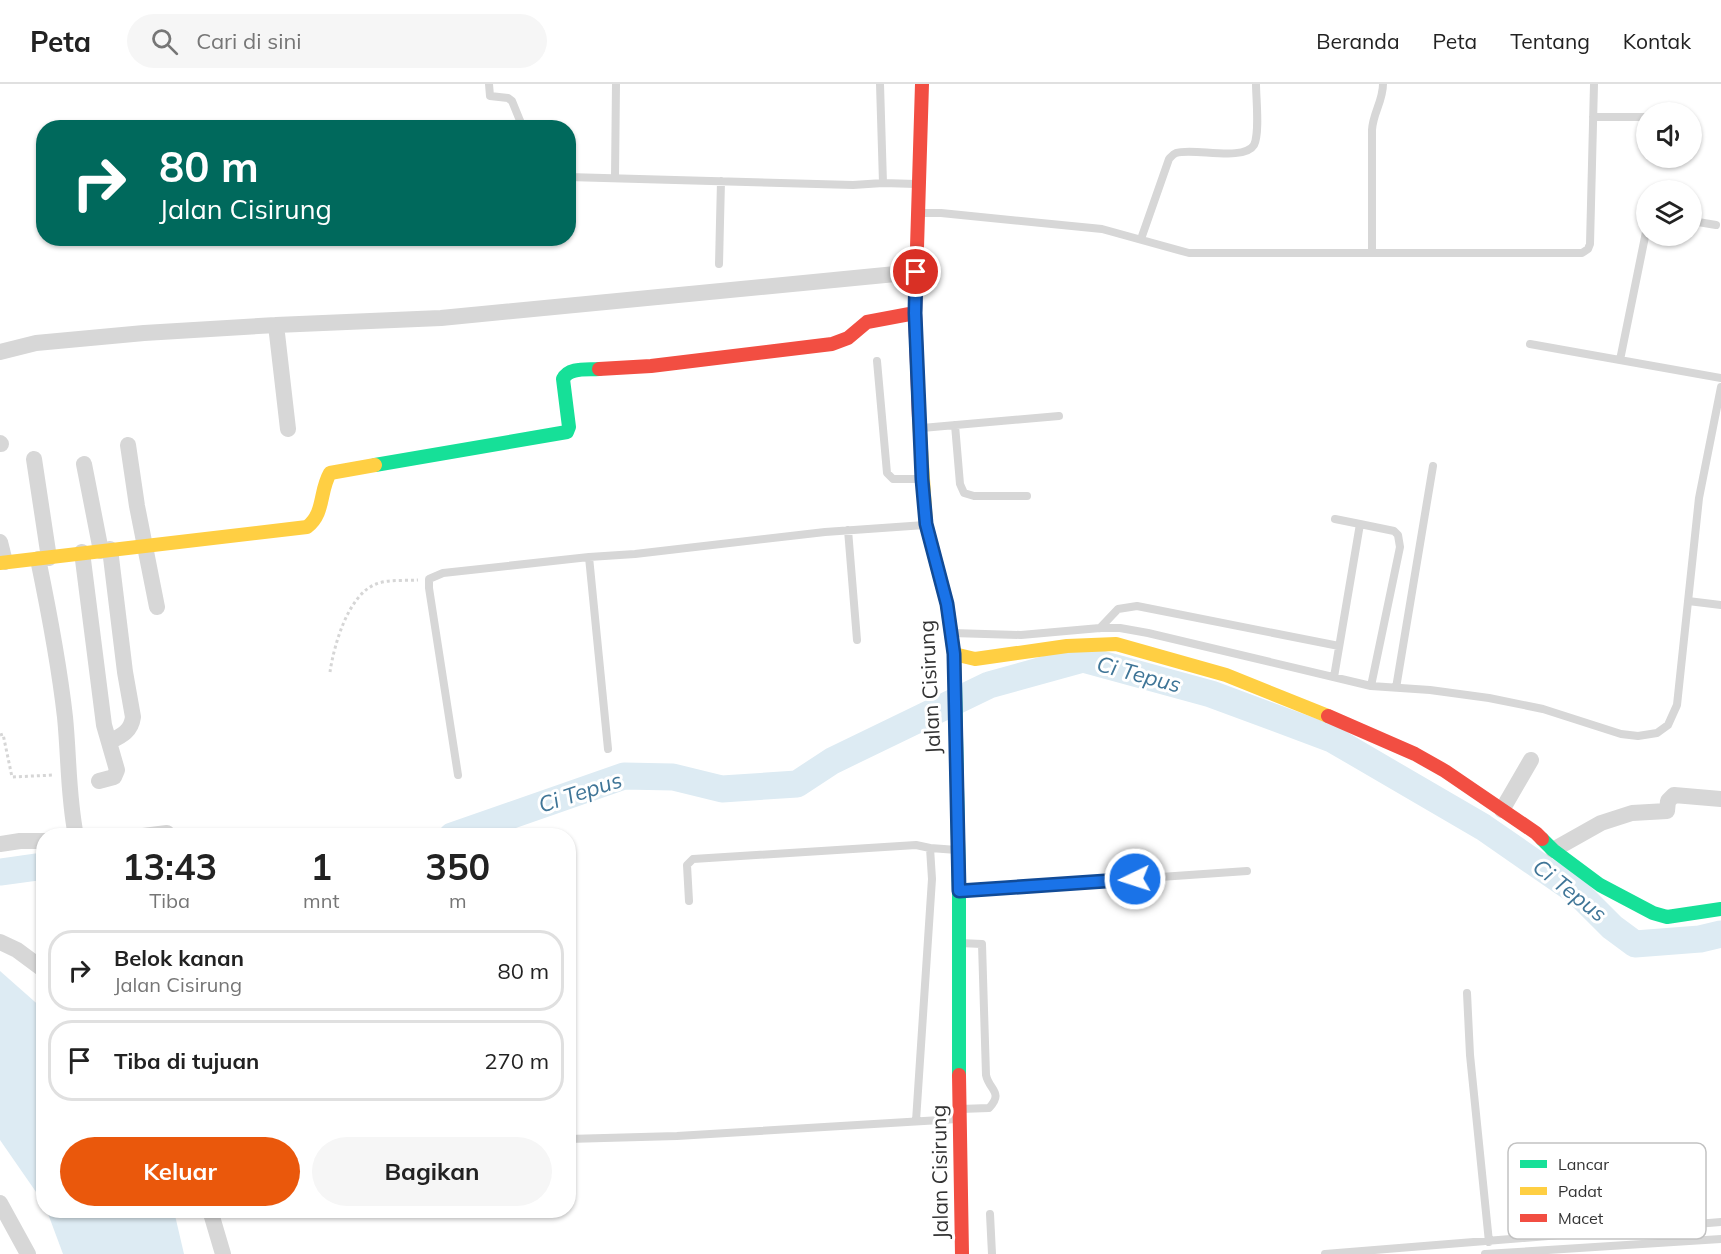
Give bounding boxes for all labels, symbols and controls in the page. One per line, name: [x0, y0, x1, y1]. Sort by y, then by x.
search box: [127, 14, 547, 68]
text: Peta: [30, 24, 91, 59]
icon: search: [148, 25, 181, 58]
text: Cari di sini: [196, 27, 302, 55]
text: Beranda: [1316, 28, 1400, 54]
text: Peta: [1433, 28, 1477, 54]
text: Tentang: [1510, 28, 1590, 54]
text: Kontak: [1623, 28, 1691, 54]
map controls: [1636, 102, 1702, 246]
button: sound: [1636, 102, 1702, 168]
text: 80 m: [159, 140, 259, 193]
icon: right: [60, 144, 138, 222]
button: layers: [1636, 180, 1702, 246]
text: Jalan Cisirung: [159, 192, 332, 226]
pin: [890, 246, 941, 297]
icon: arrive: [899, 255, 932, 288]
street label: Jalan Cisirung: [913, 619, 946, 755]
water label: Ci Tepus: [1094, 649, 1184, 699]
water label: Ci Tepus: [535, 765, 625, 819]
text: 13:43: [122, 844, 217, 889]
text: 1: [310, 844, 332, 889]
text: 350: [425, 844, 490, 889]
position arrow: [1103, 847, 1167, 911]
water label: Ci Tepus: [1527, 852, 1613, 928]
text: Tiba: [149, 888, 190, 913]
text: mnt: [303, 888, 339, 913]
text: m: [449, 888, 466, 913]
text: Belok kanan: [114, 944, 244, 972]
icon: right: [63, 954, 96, 987]
text: 80 m: [498, 957, 549, 985]
text: Jalan Cisirung: [114, 972, 242, 997]
icon: arrive: [63, 1044, 96, 1077]
text: Tiba di tujuan: [114, 1047, 259, 1075]
text: 270 m: [484, 1047, 549, 1075]
street label: Jalan Cisirung: [925, 1105, 953, 1239]
button: Keluar: [60, 1137, 300, 1206]
button: Bagikan: [312, 1137, 552, 1206]
legend: [1508, 1143, 1706, 1239]
text: Lancar: [1558, 1154, 1609, 1174]
text: Padat: [1558, 1181, 1603, 1201]
text: Macet: [1558, 1208, 1604, 1228]

